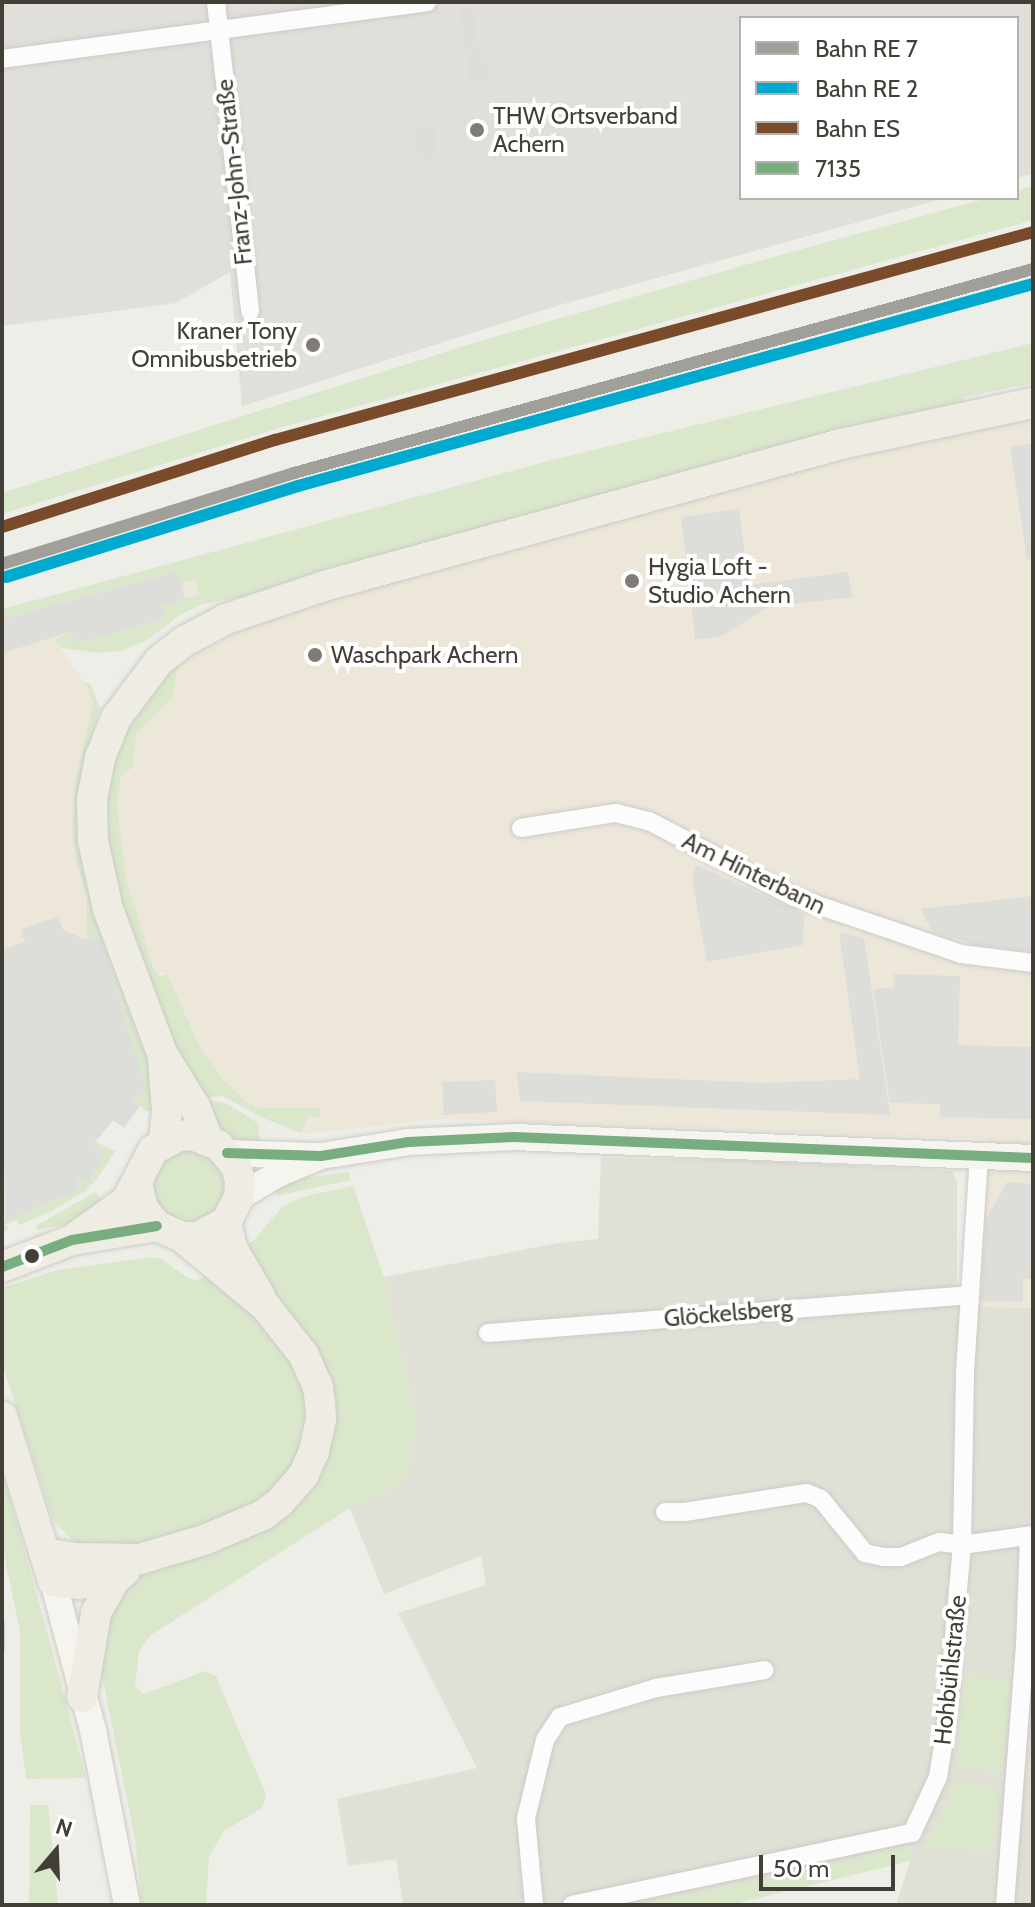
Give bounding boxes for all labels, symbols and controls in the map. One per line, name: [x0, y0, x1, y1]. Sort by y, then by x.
legend: [739, 16, 1019, 200]
text: Bahn RE 7: [815, 34, 918, 63]
text: Bahn RE 2: [815, 74, 918, 103]
street label: Franz-John-Straße: [210, 78, 258, 266]
place label: THW Ortsverband Achern: [493, 102, 678, 158]
text: Bahn ES: [815, 114, 900, 143]
marker: THW Ortsverband Achern: [468, 121, 486, 139]
text: 7135: [815, 154, 861, 183]
place label: Kraner Tony Omnibusbetrieb: [131, 317, 297, 373]
marker: Kraner Tony Omnibusbetrieb: [304, 336, 322, 354]
place label: Hygia Loft - Studio Achern: [648, 553, 791, 609]
marker: Hygia Loft - Studio Achern: [623, 572, 641, 590]
place label: Waschpark Achern: [331, 641, 518, 669]
marker: Waschpark Achern: [306, 646, 324, 664]
street label: Am Hinterbann: [678, 826, 830, 920]
unlabelled marker: [24, 1248, 40, 1264]
street label: Glöckelsberg: [663, 1293, 793, 1333]
street label: Hohbühlstraße: [928, 1594, 972, 1746]
north arrow: [16, 1811, 96, 1891]
text: N: [52, 1813, 76, 1843]
scale bar: [763, 1839, 899, 1889]
text: 50 m: [773, 1854, 829, 1883]

